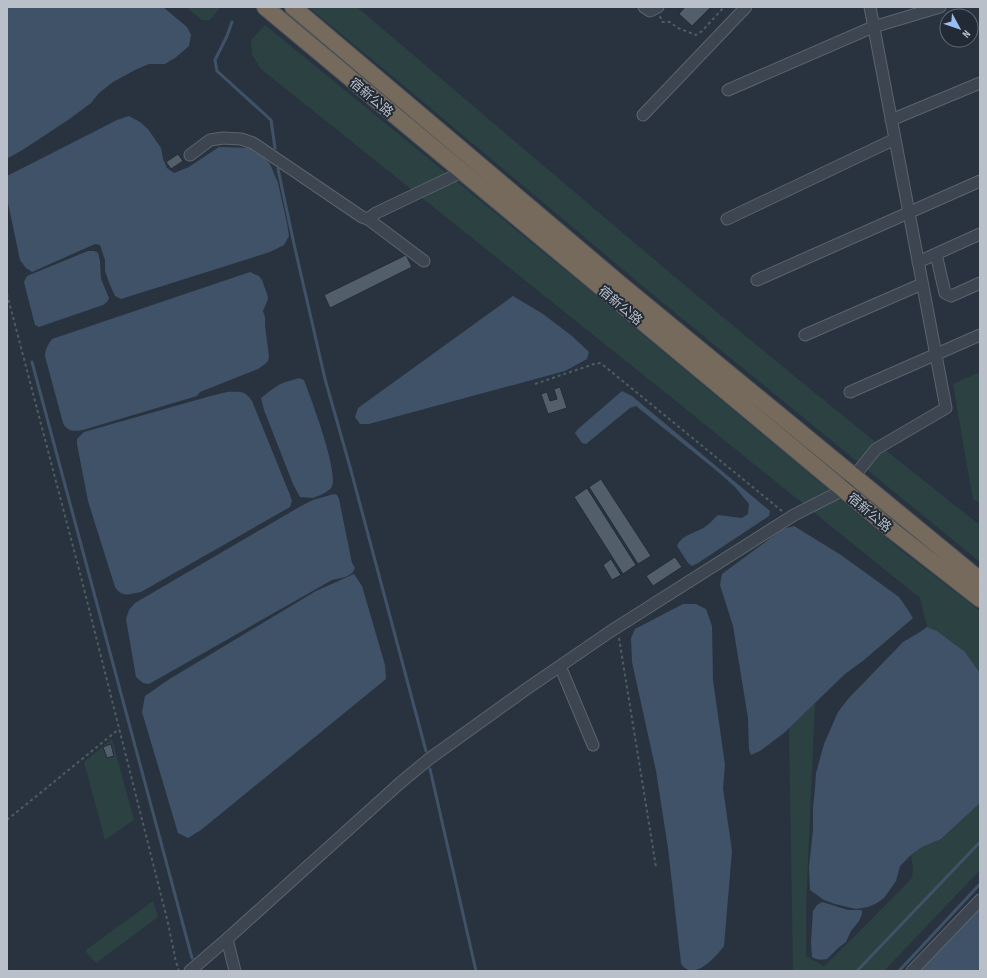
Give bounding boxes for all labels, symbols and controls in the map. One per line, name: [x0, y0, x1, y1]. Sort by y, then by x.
north arrow: [939, 8, 979, 48]
text: N: [959, 28, 973, 41]
street label: 宿新公路: [346, 75, 396, 121]
street label: 宿新公路: [595, 283, 645, 329]
street label: 宿新公路: [844, 490, 894, 536]

